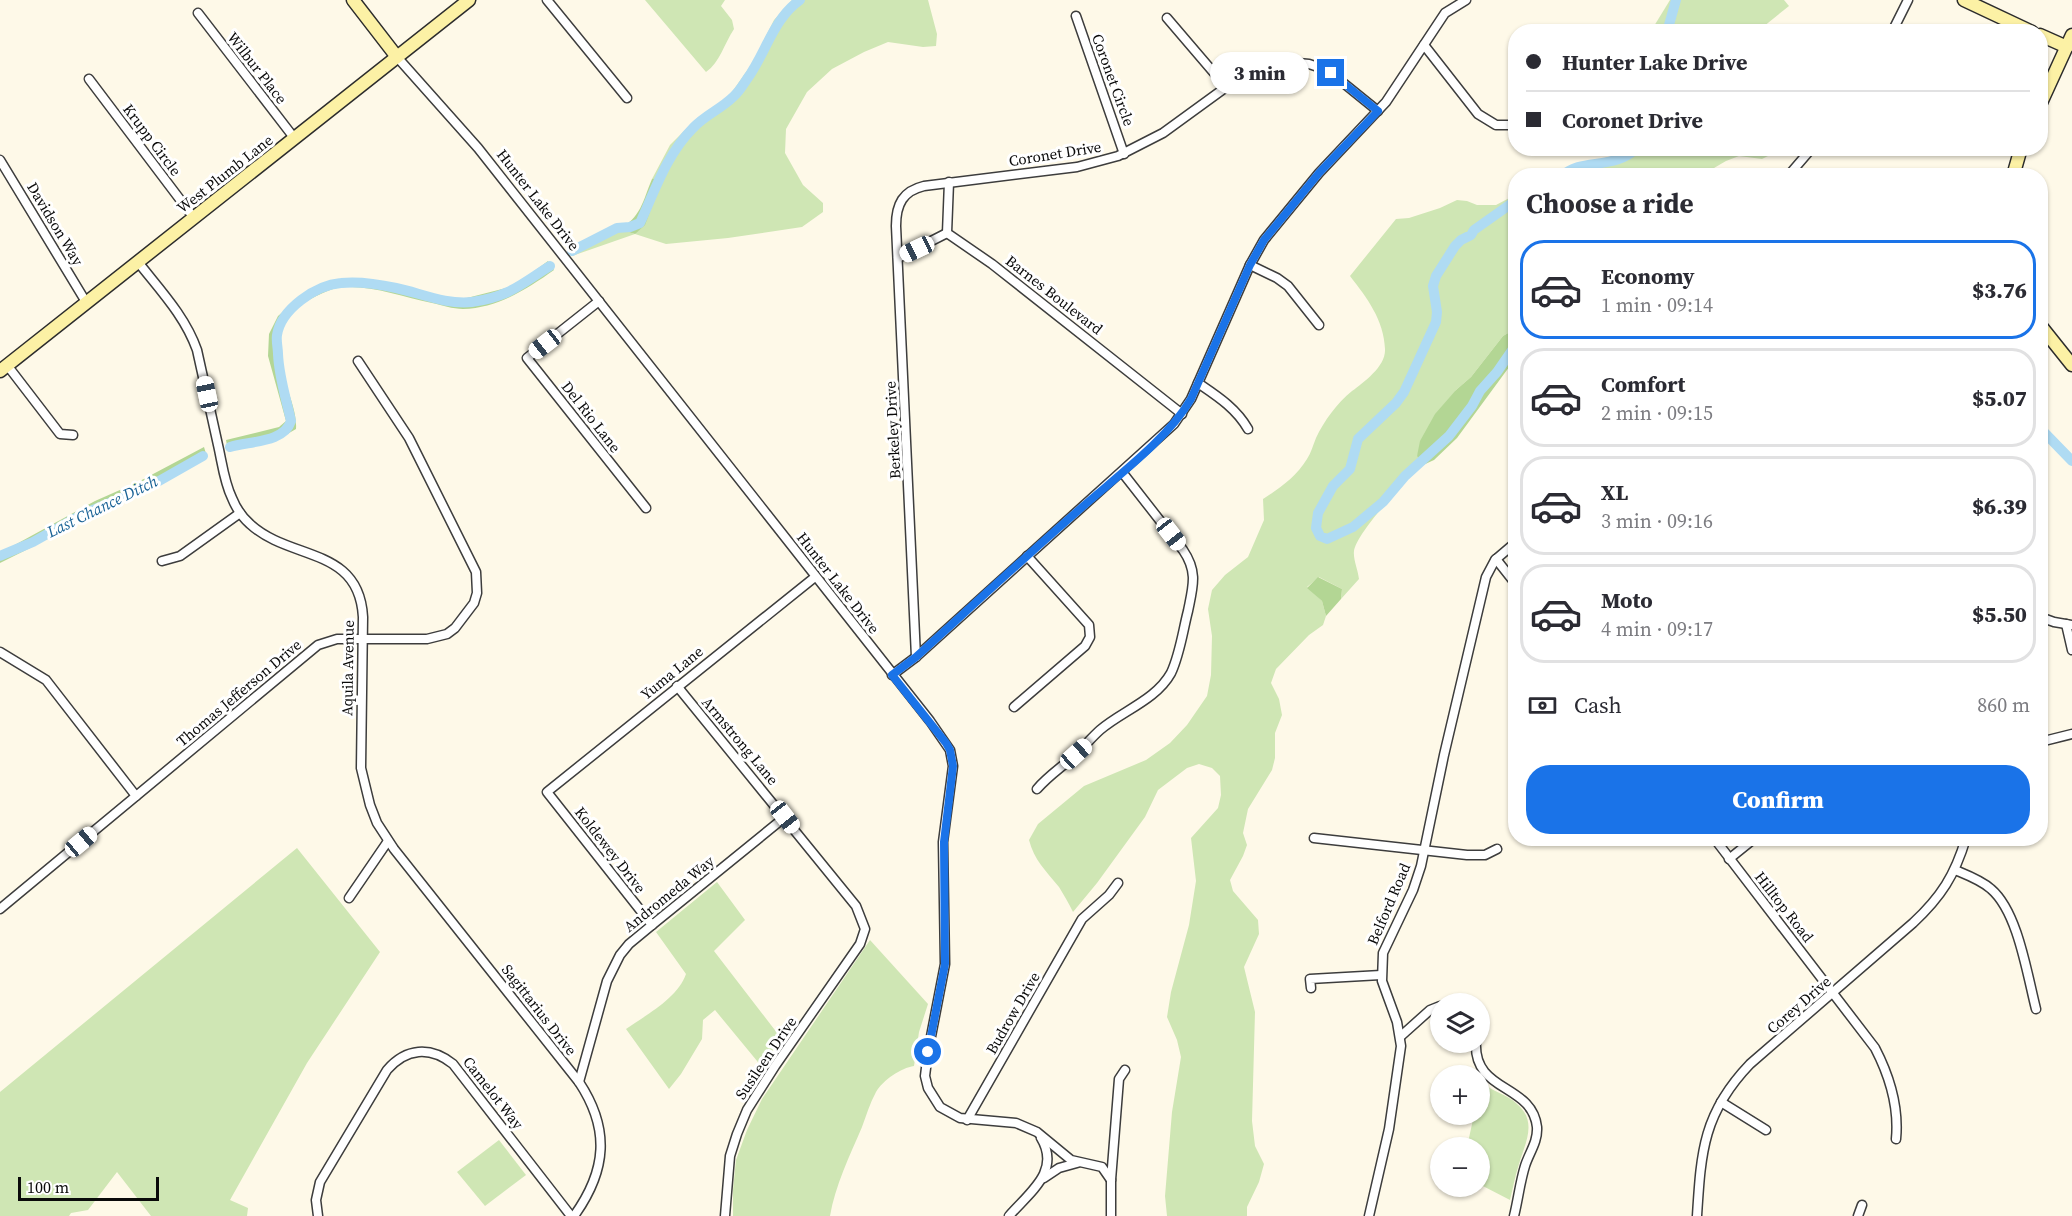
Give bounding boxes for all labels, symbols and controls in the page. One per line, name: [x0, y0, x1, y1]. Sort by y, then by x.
street label: Wilbur Place: [223, 27, 292, 108]
street label: Coronet Circle: [1087, 31, 1140, 129]
text: Hunter Lake Drive: [1562, 47, 1747, 77]
callout: 3 min: [1211, 52, 1310, 94]
text: 3 min: [1233, 59, 1286, 87]
route end: [1317, 59, 1344, 86]
street label: Krupp Circle: [118, 99, 187, 180]
text: Coronet Drive: [1562, 105, 1703, 135]
street label: West Plumb Lane: [172, 129, 277, 218]
street label: Coronet Drive: [1007, 136, 1103, 171]
street label: Hunter Lake Drive: [492, 145, 585, 255]
street label: Davidson Way: [22, 178, 89, 270]
text: Choose a ride: [1526, 185, 1694, 222]
car: [897, 233, 937, 265]
street label: Barnes Boulevard: [1001, 250, 1108, 339]
text: Economy: [1601, 261, 1695, 291]
icon: car: [1529, 263, 1583, 317]
text: $3.76: [1972, 275, 2027, 305]
text: 1 min · 09:14: [1601, 291, 1713, 319]
car: [525, 326, 565, 362]
text: Comfort: [1601, 369, 1685, 399]
icon: car: [1529, 371, 1583, 425]
car: [194, 375, 220, 413]
street label: Del Rio Lane: [557, 377, 626, 457]
street label: Berkeley Drive: [879, 380, 906, 480]
text: $5.07: [1972, 383, 2027, 413]
text: 2 min · 09:15: [1601, 399, 1713, 427]
water label: Last Chance Ditch: [42, 470, 161, 543]
text: XL: [1601, 477, 1628, 507]
icon: car: [1529, 479, 1583, 533]
text: $6.39: [1972, 491, 2027, 521]
text: 3 min · 09:16: [1601, 507, 1713, 535]
car: [1153, 514, 1189, 554]
street label: Hunter Lake Drive: [792, 528, 885, 638]
text: Moto: [1601, 585, 1653, 615]
icon: car: [1529, 587, 1583, 641]
text: $5.50: [1972, 599, 2027, 629]
text: 4 min · 09:17: [1601, 615, 1713, 643]
street label: Aquila Avenue: [336, 620, 359, 716]
street label: Thomas Jefferson Drive: [172, 634, 306, 751]
street label: Yuma Lane: [636, 641, 708, 704]
icon: cash: [1526, 689, 1559, 722]
text: Cash: [1574, 690, 1622, 720]
text: 860 m: [1977, 691, 2030, 719]
street label: Armstrong Lane: [697, 692, 784, 790]
car: [1057, 735, 1095, 773]
button: Confirm: [1526, 765, 2030, 834]
car: [767, 797, 803, 837]
street label: Koldewey Drive: [570, 802, 651, 898]
car: [61, 824, 101, 860]
street label: Andromeda Way: [619, 850, 719, 937]
street label: Belford Road: [1362, 859, 1415, 948]
street label: Hilltop Road: [1750, 867, 1819, 947]
street label: Sagittarius Drive: [497, 960, 582, 1060]
street label: Budrow Drive: [981, 967, 1045, 1058]
street label: Corey Drive: [1762, 971, 1836, 1038]
map controls: [1430, 993, 1490, 1197]
button: layers: [1430, 993, 1490, 1053]
street label: Susileen Drive: [730, 1012, 801, 1103]
route start: [914, 1038, 941, 1065]
street label: Camelot Way: [458, 1052, 529, 1134]
button: +: [1430, 1065, 1490, 1125]
button: −: [1430, 1137, 1490, 1197]
scale bar: [18, 1174, 159, 1202]
text: 100 m: [27, 1176, 69, 1198]

